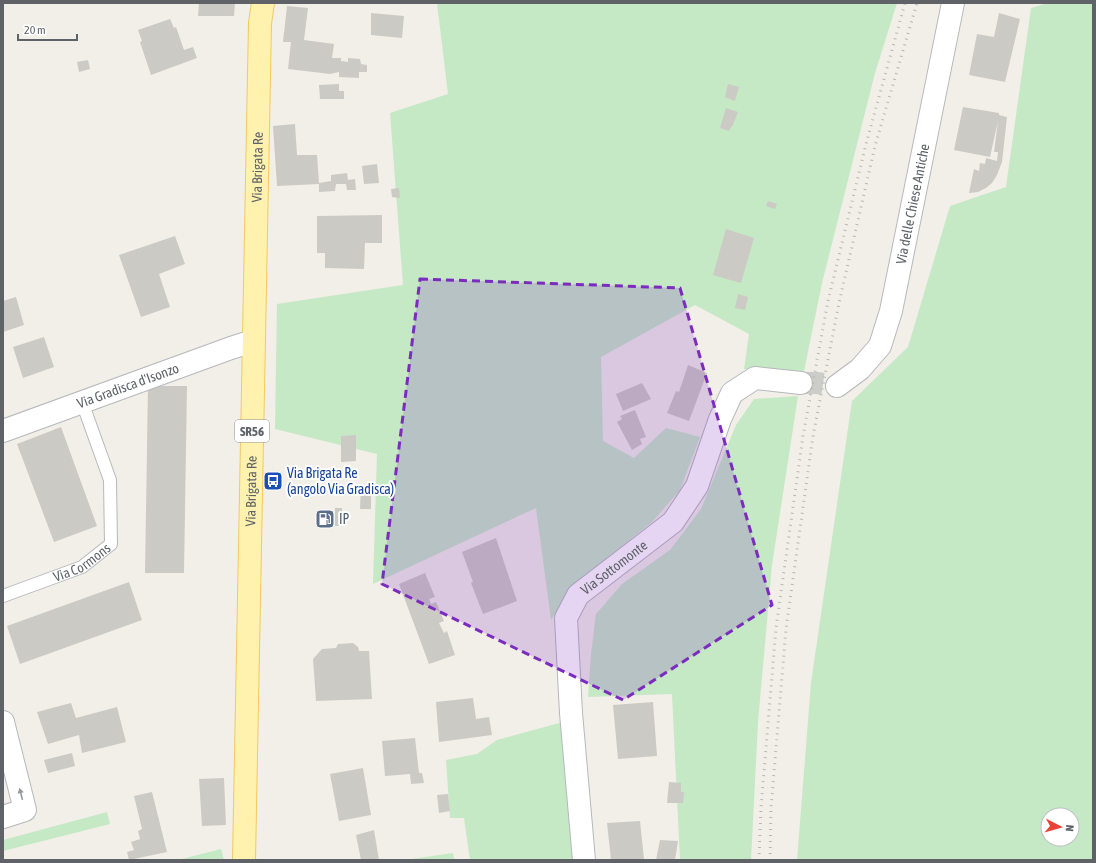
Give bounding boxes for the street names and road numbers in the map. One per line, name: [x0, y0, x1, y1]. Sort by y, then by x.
street label: Via Brigata Re: [249, 132, 266, 203]
street label: Via delle Chiese Antiche: [893, 142, 932, 265]
street label: Via Gradisca d'Isonzo: [75, 360, 181, 411]
road number: SR56: [235, 420, 269, 442]
street label: Via Brigata Re: [242, 456, 260, 527]
street label: Via Sottomonte: [578, 537, 650, 598]
street label: Via Cormons: [51, 540, 114, 585]

